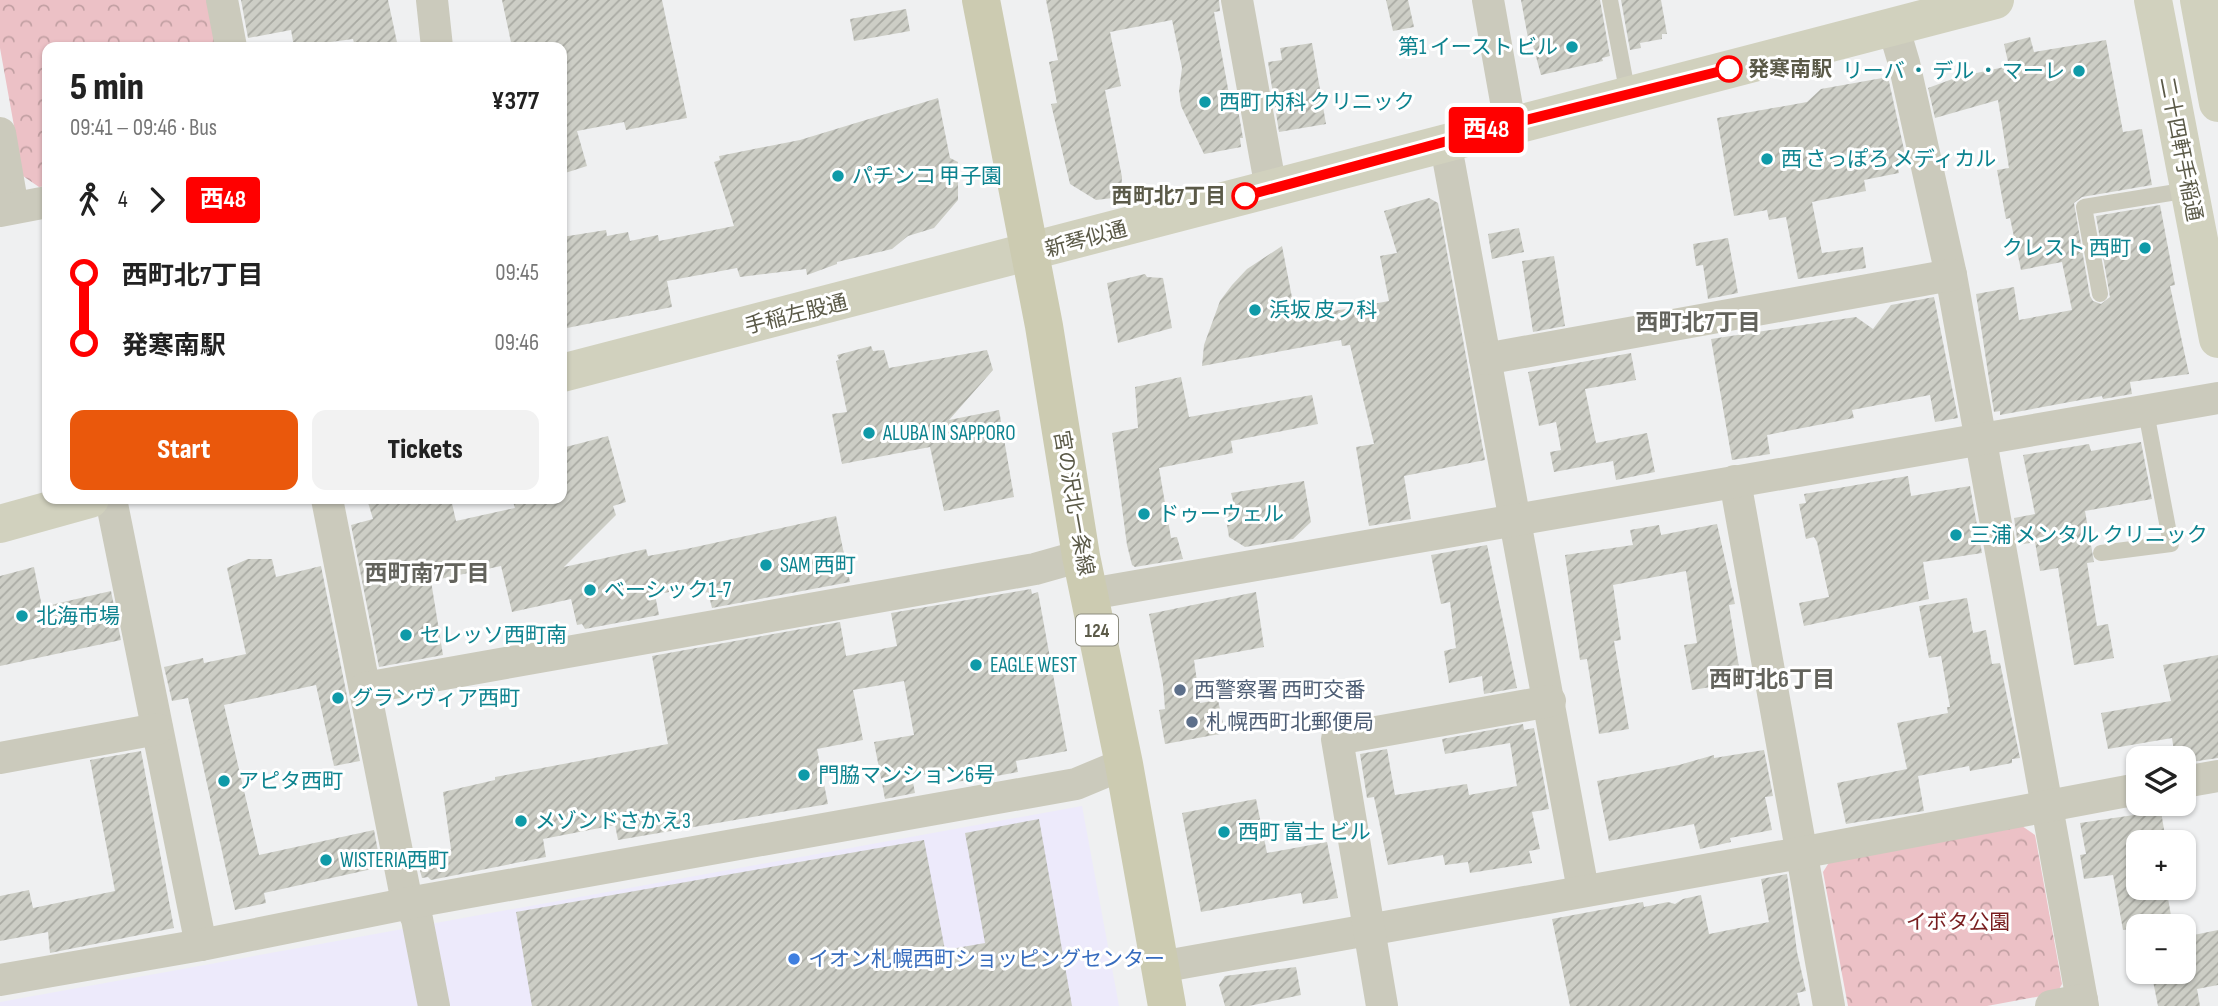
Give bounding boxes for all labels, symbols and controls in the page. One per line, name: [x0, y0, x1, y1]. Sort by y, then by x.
place label: 第1 イースト ビル: [1398, 35, 1558, 60]
marker: 第1 イースト ビル: [1564, 39, 1580, 55]
marker: 発寒南駅: [1716, 56, 1742, 82]
place label: 発寒南駅: [1748, 57, 1832, 82]
place label: リーバ ・ デル ・ マーレ: [1842, 59, 2065, 84]
marker: リーバ ・ デル ・ マーレ: [2071, 63, 2087, 79]
text: 5 min: [70, 65, 144, 110]
street label: 二十四軒手稲通: [2154, 75, 2207, 224]
text: ¥377: [491, 86, 539, 117]
place label: 西町 内科 クリニック: [1219, 90, 1415, 115]
marker: 西町 内科 クリニック: [1197, 94, 1213, 110]
line badge: 西48: [1446, 107, 1526, 153]
text: 09:41 – 09:46 · Bus: [70, 114, 217, 142]
text: 西48: [1463, 115, 1509, 144]
place label: 西 さっぽろ メディカル: [1781, 147, 1996, 172]
marker: 西 さっぽろ メディカル: [1759, 151, 1775, 167]
place label: パチンコ 甲子園: [852, 164, 1002, 189]
marker: パチンコ 甲子園: [830, 168, 846, 184]
icon: walk: [70, 181, 108, 219]
icon: forward: [138, 181, 176, 219]
marker: 西町北7丁目: [1232, 183, 1258, 209]
place label: 西町北7丁目: [1112, 184, 1226, 209]
text: 西48: [200, 185, 246, 214]
text: 4: [118, 186, 128, 214]
street label: 新琴似通: [1042, 217, 1130, 262]
place label: クレスト 西町: [2002, 236, 2131, 261]
marker: クレスト 西町: [2137, 240, 2153, 256]
text: 09:45: [495, 259, 539, 287]
text: 西町北7丁目: [122, 261, 263, 292]
street label: 手稲左股通: [742, 290, 850, 339]
place label: 浜坂 皮フ科: [1269, 298, 1377, 323]
marker: 浜坂 皮フ科: [1247, 302, 1263, 318]
district label: 西町北7丁目: [1635, 309, 1761, 337]
text: 09:46: [495, 329, 539, 357]
text: 発寒南駅: [122, 331, 226, 362]
button: Start: [70, 410, 298, 490]
button: Tickets: [312, 410, 539, 490]
place label: ALUBA IN SAPPORO: [882, 421, 1016, 446]
marker: ALUBA IN SAPPORO: [861, 425, 877, 441]
street label: 宮の沢北一条線: [1048, 429, 1099, 578]
place label: ドゥーウェル: [1158, 502, 1284, 527]
marker: ドゥーウェル: [1136, 506, 1152, 522]
place label: 三浦 メンタル クリニック: [1970, 523, 2208, 548]
marker: 三浦 メンタル クリニック: [1948, 527, 1964, 543]
place label: SAM 西町: [780, 553, 856, 578]
marker: SAM 西町: [758, 557, 774, 573]
district label: 西町南7丁目: [364, 560, 490, 588]
place label: ベーシック1-7: [604, 578, 732, 603]
marker: ベーシック1-7: [582, 582, 598, 598]
place label: 北海市場: [36, 604, 120, 629]
marker: 北海市場: [14, 608, 30, 624]
road number: 124: [1076, 614, 1118, 646]
place label: セレッソ西町南: [420, 623, 567, 648]
marker: セレッソ西町南: [398, 627, 414, 643]
place label: EAGLE WEST: [990, 653, 1078, 678]
marker: EAGLE WEST: [968, 657, 984, 673]
district label: 西町北6丁目: [1709, 666, 1835, 694]
place label: 西警察署 西町交番: [1194, 678, 1365, 703]
marker: 西警察署 西町交番: [1172, 682, 1188, 698]
place label: グランヴィア西町: [352, 686, 520, 711]
marker: グランヴィア西町: [330, 690, 346, 706]
place label: 札幌西町北郵便局: [1206, 710, 1374, 735]
marker: 札幌西町北郵便局: [1184, 714, 1200, 730]
map controls: [2126, 746, 2196, 984]
button: layers: [2126, 746, 2196, 816]
place label: 門脇マンション6号: [818, 763, 995, 788]
marker: 門脇マンション6号: [796, 767, 812, 783]
place label: アピタ西町: [238, 769, 343, 794]
marker: アピタ西町: [216, 773, 232, 789]
place label: メゾンドさかえ3: [535, 809, 691, 834]
marker: メゾンドさかえ3: [513, 813, 529, 829]
place label: 西町 富士 ビル: [1238, 820, 1371, 845]
marker: 西町 富士 ビル: [1216, 824, 1232, 840]
button: +: [2126, 830, 2196, 900]
place label: WISTERIA西町: [340, 848, 449, 873]
marker: WISTERIA西町: [318, 852, 334, 868]
park label: イボタ公園: [1906, 910, 2011, 935]
button: −: [2126, 914, 2196, 984]
place label: イオン札幌西町ショッピングセンター: [808, 947, 1165, 972]
marker: イオン札幌西町ショッピングセンター: [786, 951, 802, 967]

